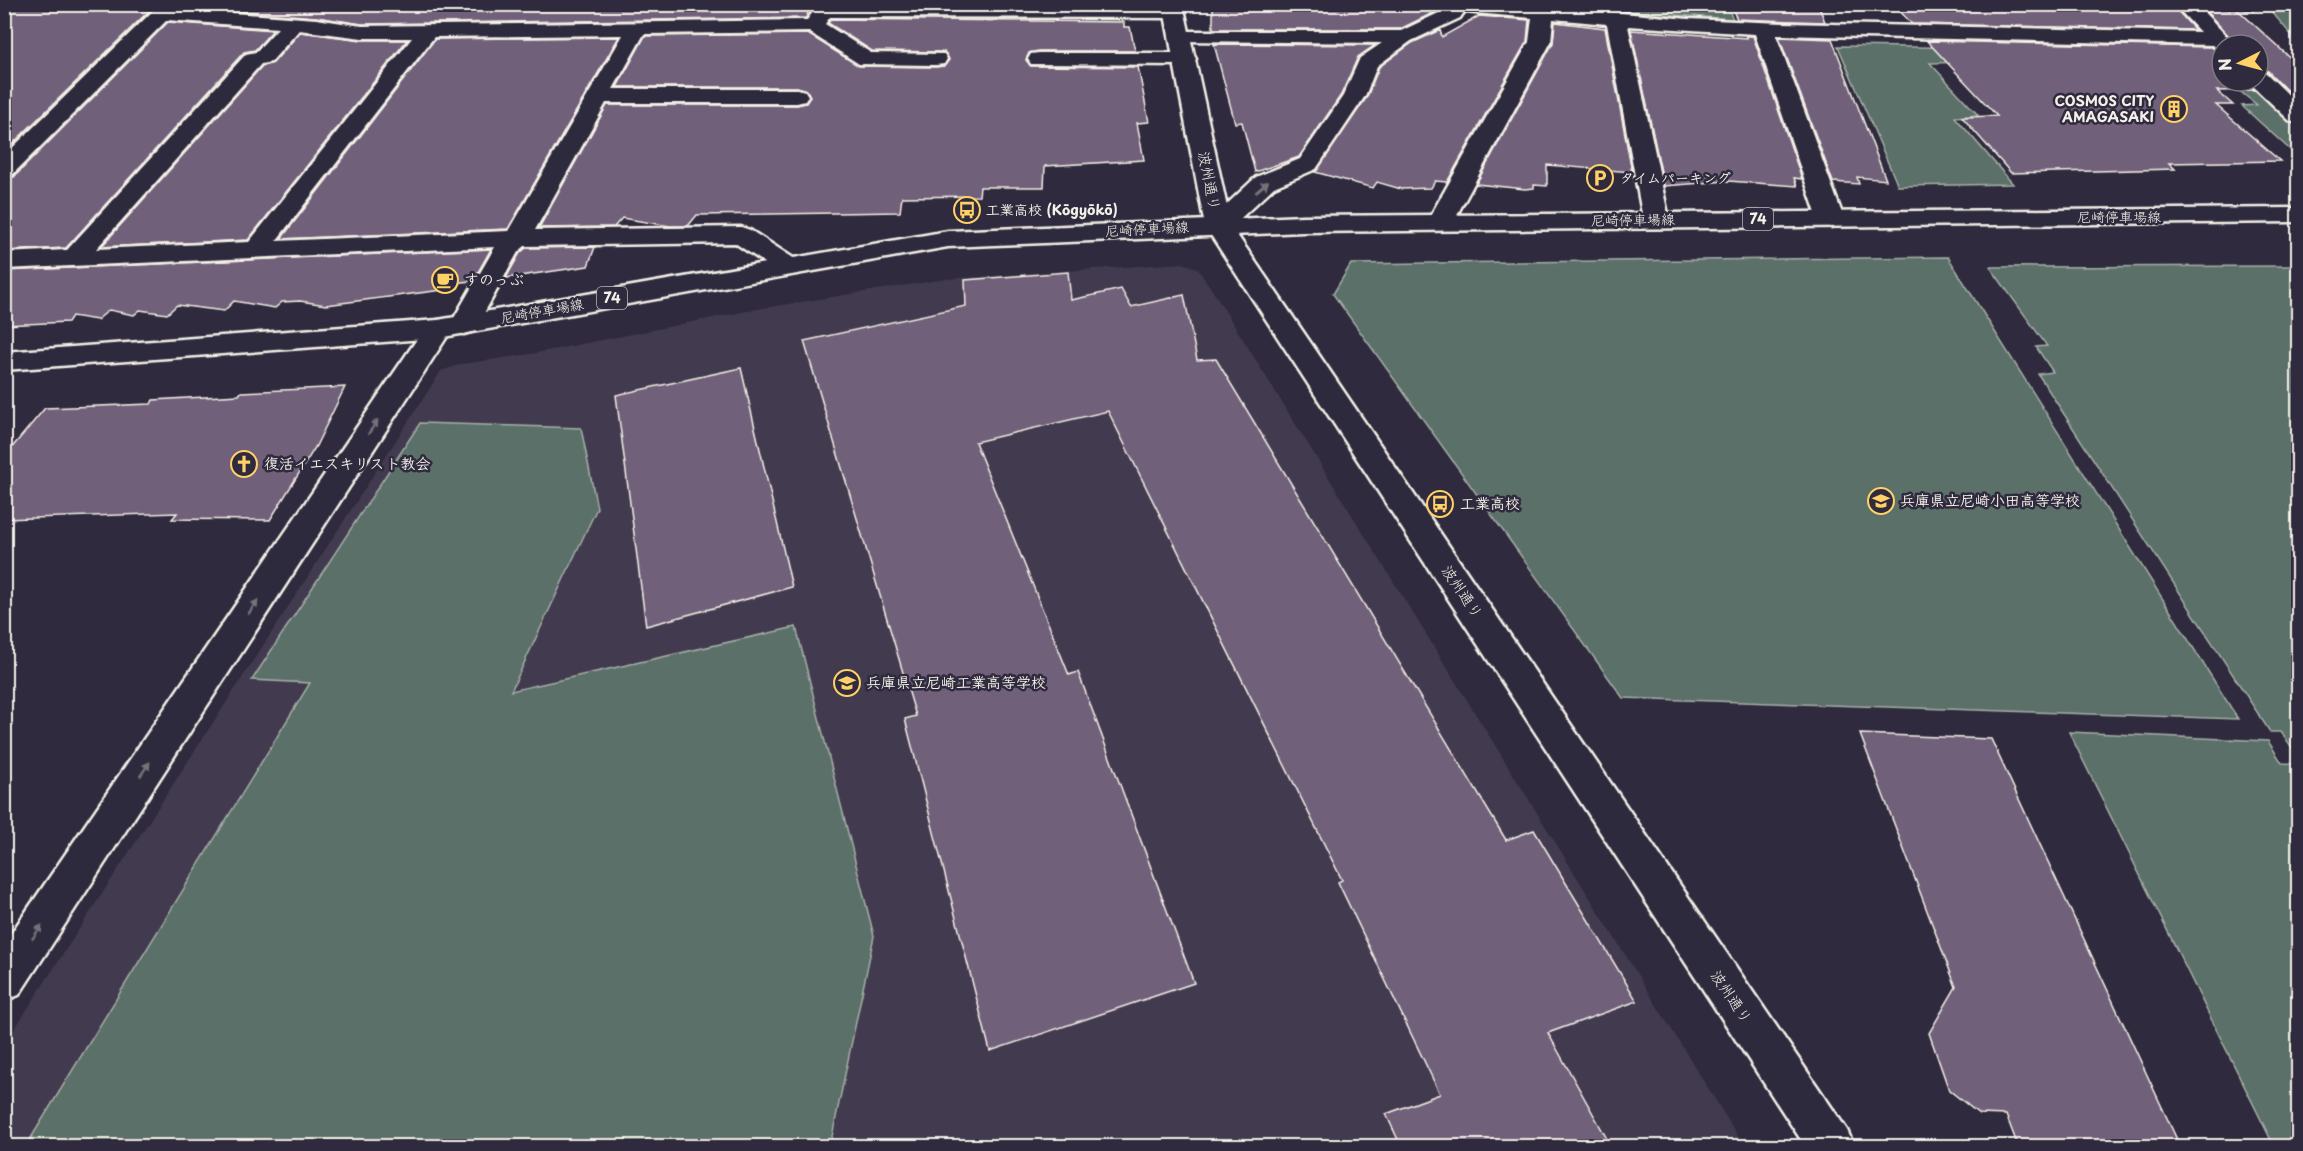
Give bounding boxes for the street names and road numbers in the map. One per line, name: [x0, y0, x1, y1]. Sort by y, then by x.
street label: 波州通り: [1193, 149, 1227, 212]
street label: 尼崎停車場線: [2077, 206, 2161, 227]
street label: 尼崎停車場線: [1591, 208, 1675, 231]
road number: 74: [1743, 208, 1773, 230]
street label: 尼崎停車場線: [1104, 216, 1189, 241]
road number: 74: [597, 287, 627, 309]
street label: 尼崎停車場線: [499, 293, 585, 328]
street label: 波州通り: [1437, 560, 1490, 622]
street label: 波州通り: [1706, 965, 1759, 1027]

